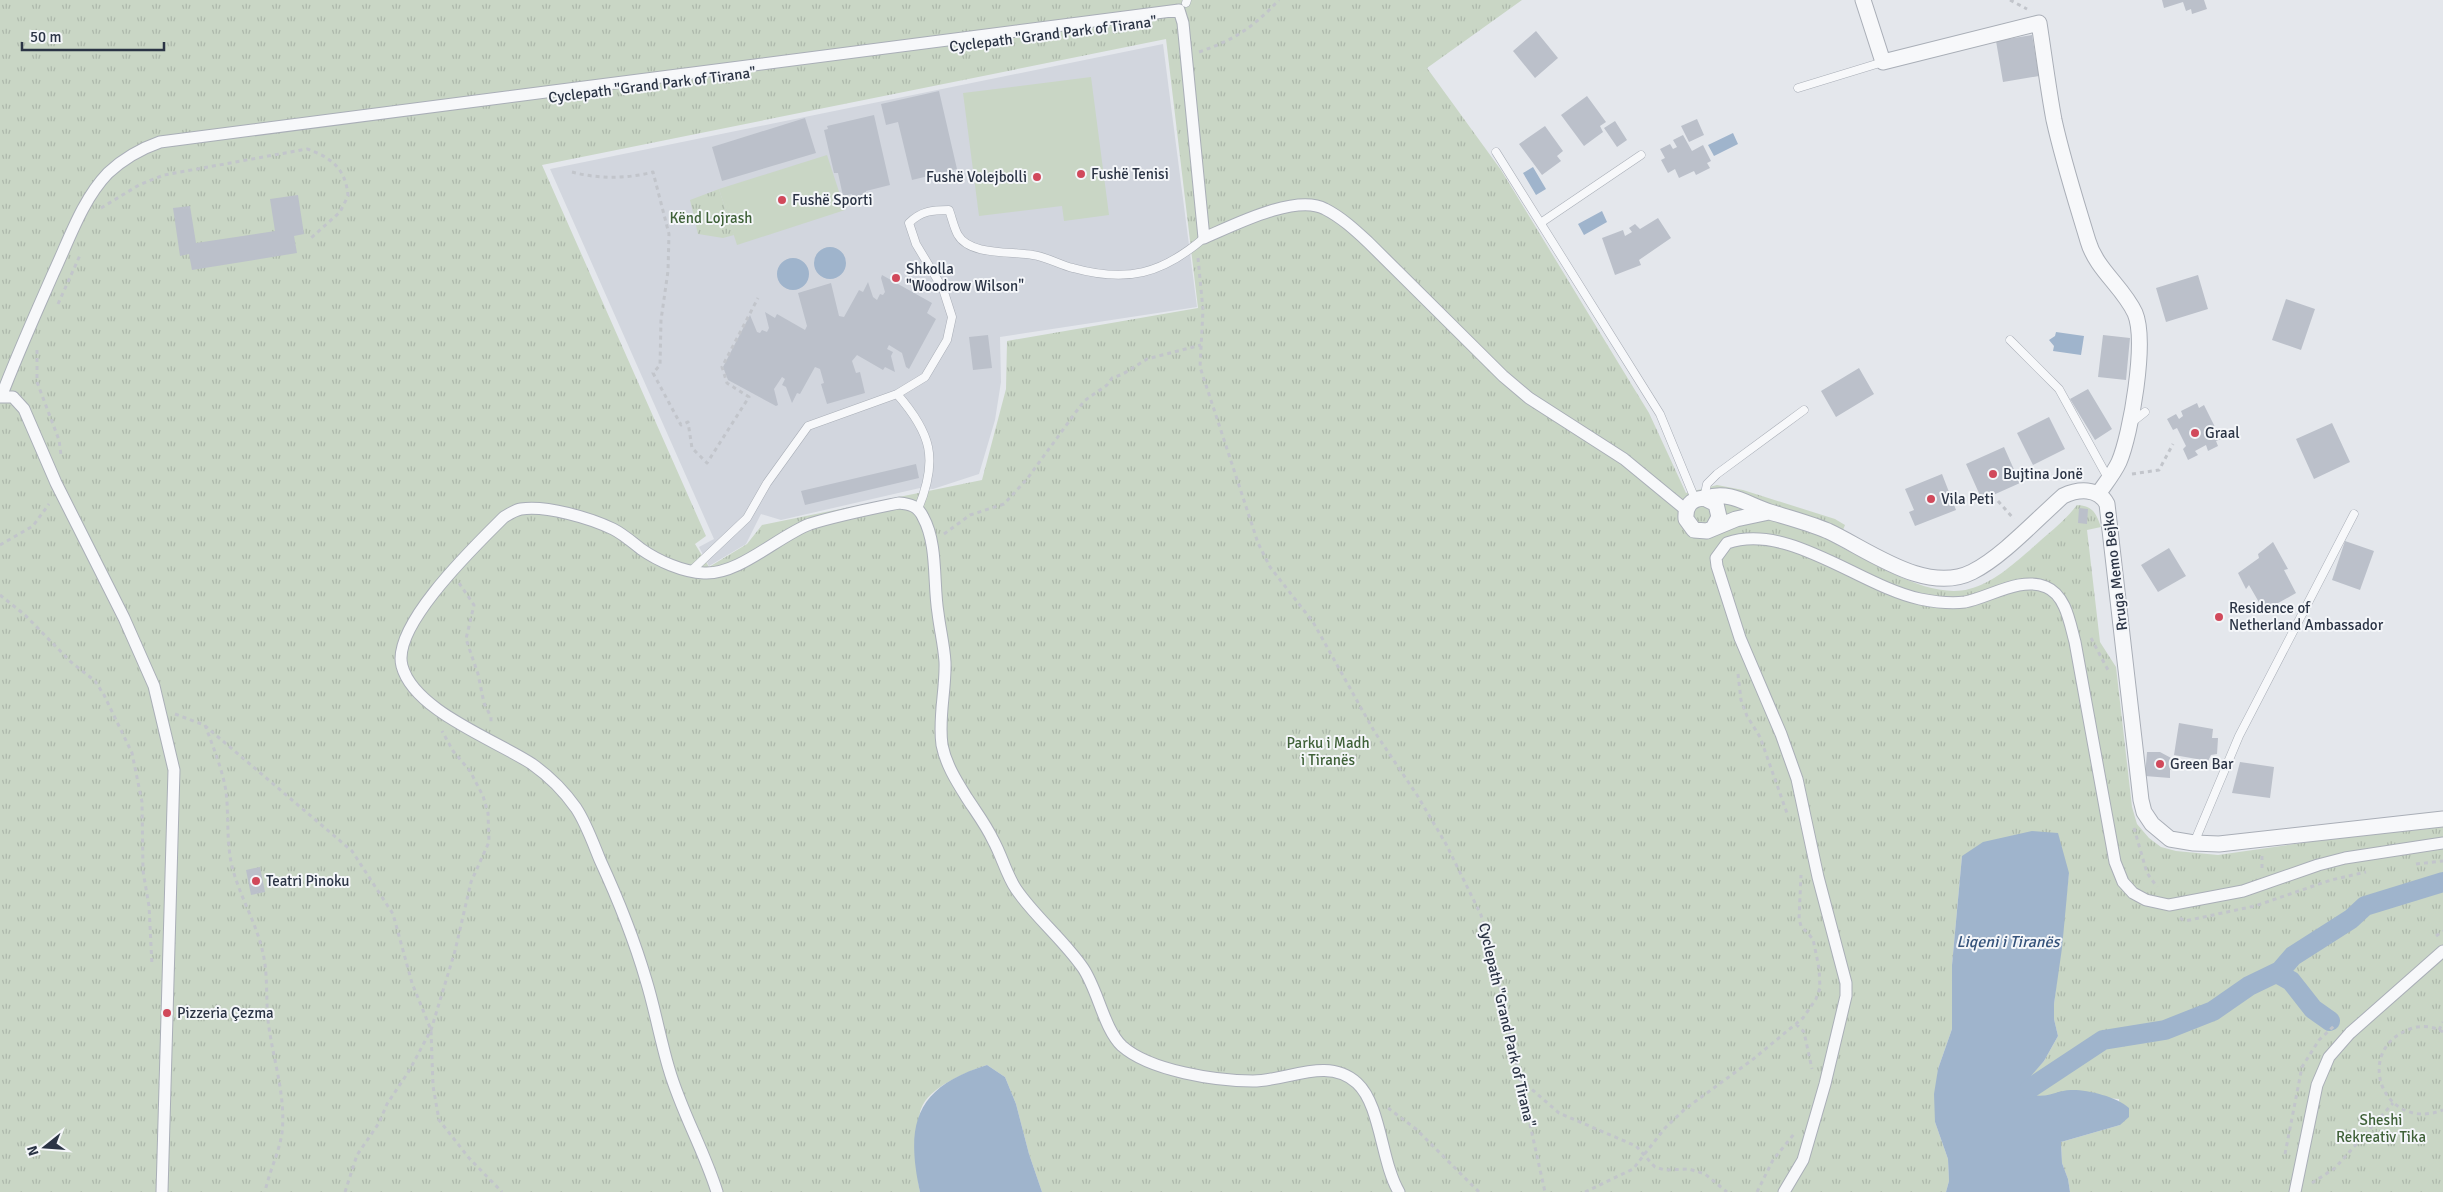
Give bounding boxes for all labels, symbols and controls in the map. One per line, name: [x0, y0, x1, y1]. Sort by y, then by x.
street label: Cyclepath "Grand Park of Tirana": [948, 12, 1158, 56]
scale bar: [22, 20, 165, 52]
text: 50 m: [30, 28, 61, 46]
street label: Cyclepath "Grand Park of Tirana": [547, 63, 757, 107]
place label: Fushë Tenisi: [1091, 165, 1169, 183]
place label: Fushë Volejbolli: [926, 168, 1027, 186]
marker: Fushë Tenisi: [1075, 168, 1087, 180]
marker: Fushë Volejbolli: [1031, 171, 1043, 183]
place label: Fushë Sporti: [792, 191, 873, 209]
marker: Fushë Sporti: [776, 194, 788, 206]
park label: Kënd Lojrash: [670, 209, 752, 227]
place label: Shkolla "Woodrow Wilson": [906, 260, 1024, 295]
marker: Shkolla "Woodrow Wilson": [890, 272, 902, 284]
place label: Graal: [2205, 424, 2240, 442]
marker: Graal: [2189, 427, 2201, 439]
place label: Bujtina Jonë: [2003, 465, 2083, 483]
marker: Bujtina Jonë: [1987, 468, 1999, 480]
place label: Vila Peti: [1941, 490, 1994, 508]
marker: Vila Peti: [1925, 493, 1937, 505]
street label: Rruga Memo Bejko: [2099, 510, 2131, 632]
place label: Residence of Netherland Ambassador: [2229, 599, 2384, 634]
marker: Residence of Netherland Ambassador: [2213, 611, 2225, 623]
park label: Parku i Madh i Tiranës: [1286, 734, 1370, 769]
place label: Green Bar: [2170, 755, 2234, 773]
marker: Green Bar: [2154, 758, 2166, 770]
place label: Teatri Pinoku: [266, 872, 350, 890]
marker: Teatri Pinoku: [250, 875, 262, 887]
street label: Cyclepath "Grand Park of Tirana": [1475, 921, 1539, 1129]
water label: Liqeni i Tiranës: [1956, 932, 2062, 952]
place label: Pizzeria Çezma: [177, 1004, 274, 1022]
marker: Pizzeria Çezma: [161, 1007, 173, 1019]
park label: Sheshi Rekreativ Tika: [2336, 1111, 2426, 1146]
north arrow: [20, 1122, 70, 1172]
text: N: [23, 1144, 43, 1158]

